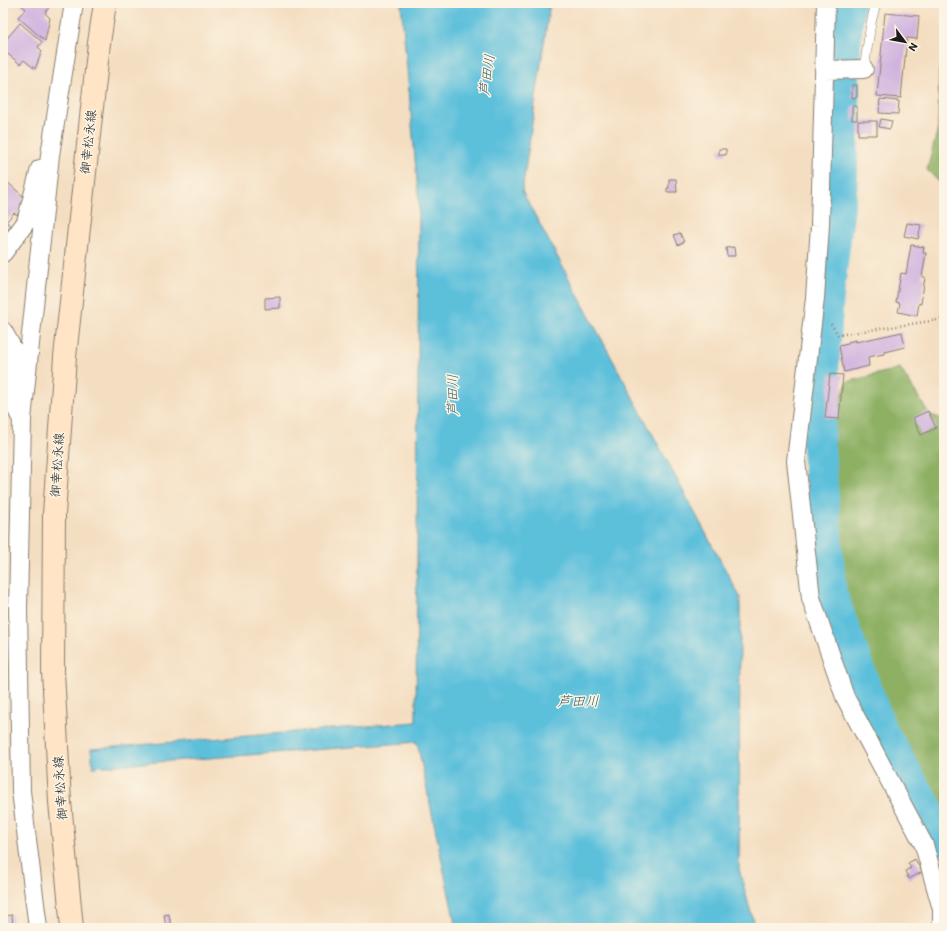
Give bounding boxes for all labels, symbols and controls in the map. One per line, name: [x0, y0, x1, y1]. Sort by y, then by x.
north arrow: [885, 22, 925, 62]
text: N: [906, 40, 921, 54]
water label: 芦田川: [476, 53, 498, 97]
street label: 御幸松永線: [77, 108, 99, 175]
water label: 芦田川: [444, 374, 462, 416]
street label: 御幸松永線: [47, 431, 67, 498]
water label: 芦田川: [557, 693, 599, 710]
street label: 御幸松永線: [50, 754, 70, 821]

